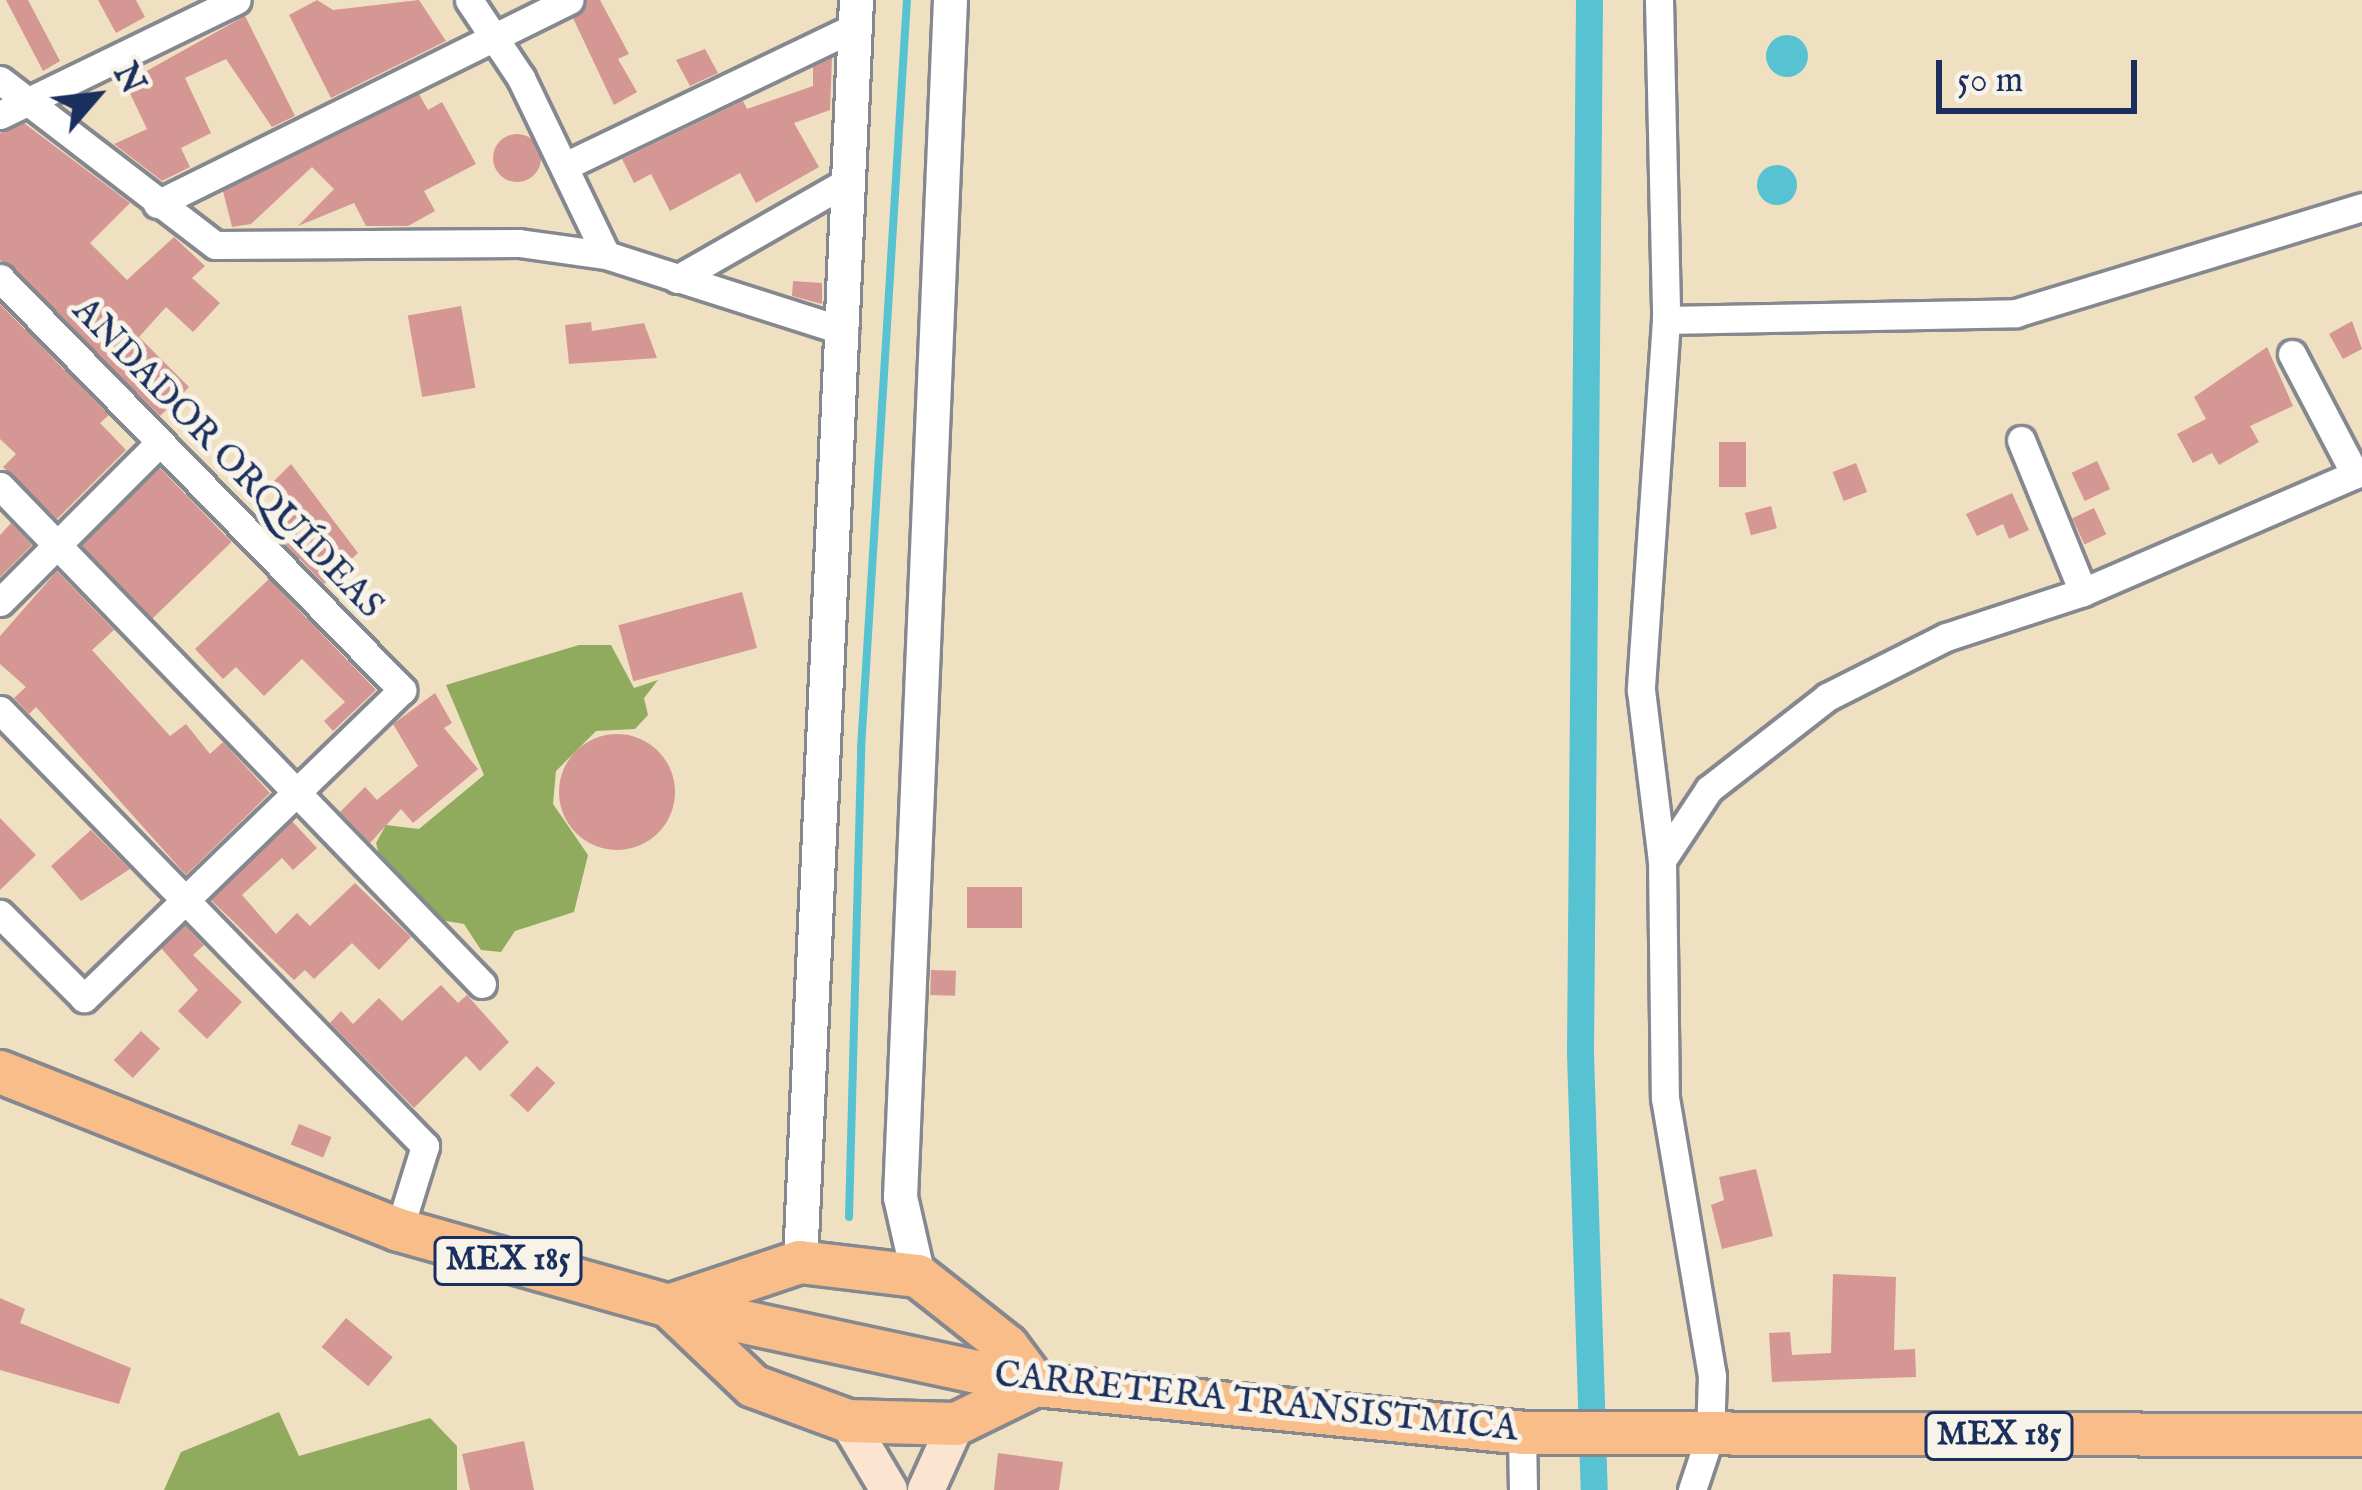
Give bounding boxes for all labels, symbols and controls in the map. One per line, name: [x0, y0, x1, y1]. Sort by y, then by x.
north arrow: [36, 36, 156, 156]
scale bar: [1942, 36, 2143, 110]
text: N: [103, 57, 153, 102]
text: 50 m: [1957, 58, 2023, 104]
street label: ANDADOR ORQUÍDEAS: [63, 290, 391, 628]
road number: MEX 185: [433, 1234, 583, 1288]
street label: CARRETERA TRANSISTMICA: [992, 1354, 1520, 1452]
road number: MEX 185: [1924, 1409, 2074, 1463]

